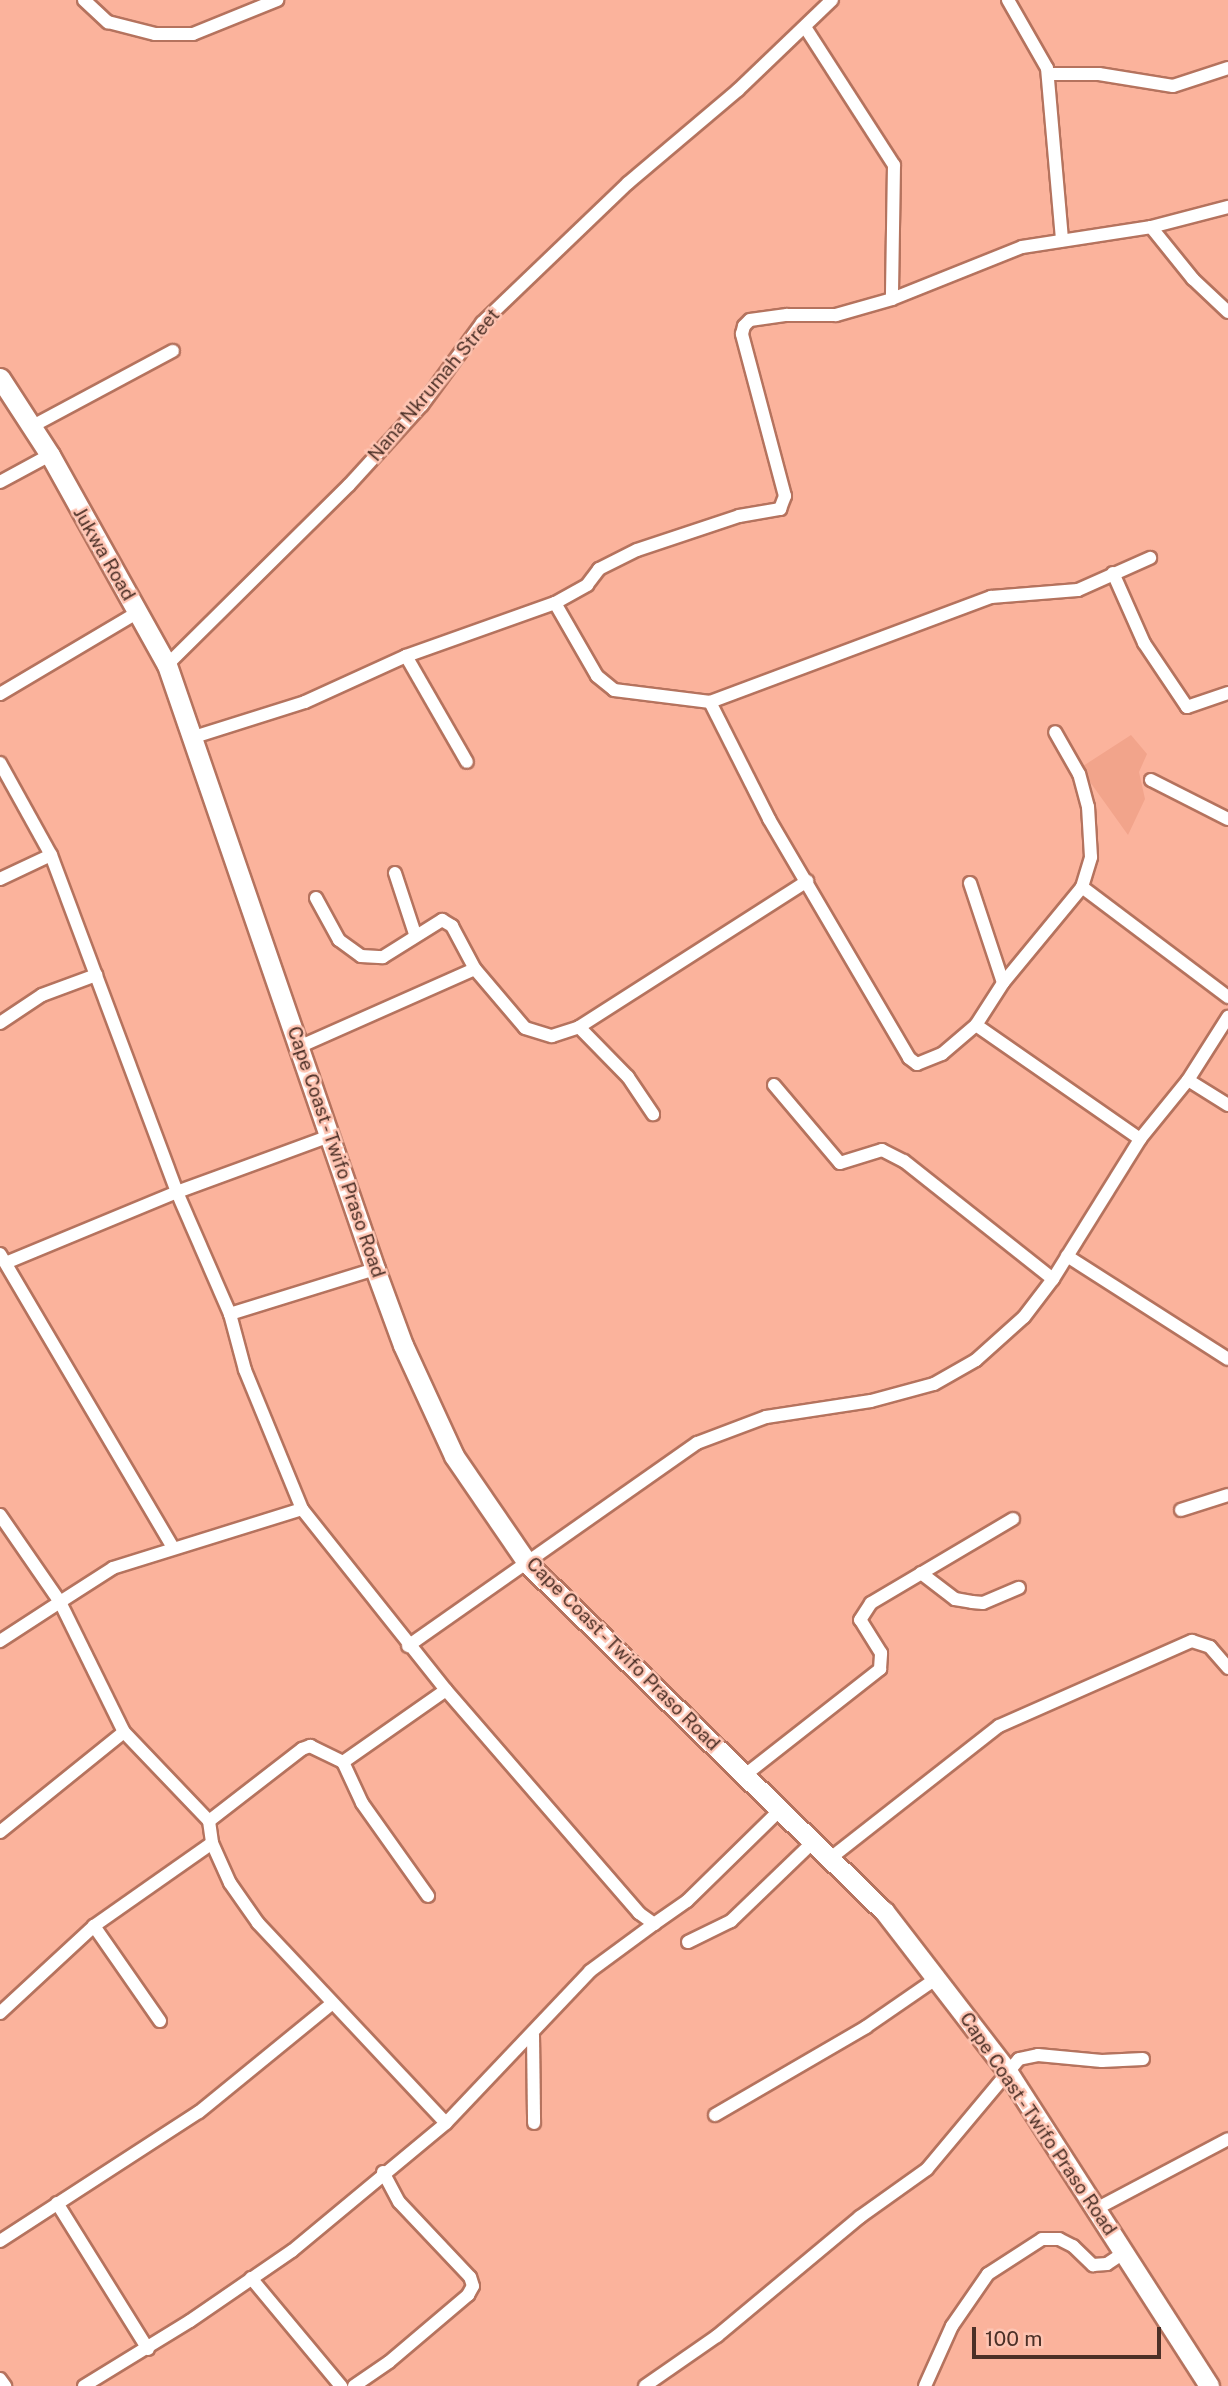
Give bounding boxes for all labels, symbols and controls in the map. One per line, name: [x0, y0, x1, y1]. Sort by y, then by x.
street label: Nana Nkrumah Street: [363, 304, 505, 466]
street label: Jukwa Road: [68, 503, 140, 605]
street label: Cape Coast - Twifo Praso Road: [281, 1021, 391, 1283]
street label: Cape Coast - Twifo Praso Road: [520, 1551, 726, 1757]
street label: Cape Coast - Twifo Praso Road: [953, 2006, 1123, 2242]
scale bar: [976, 2312, 1165, 2356]
text: 100 m: [985, 2326, 1042, 2351]

